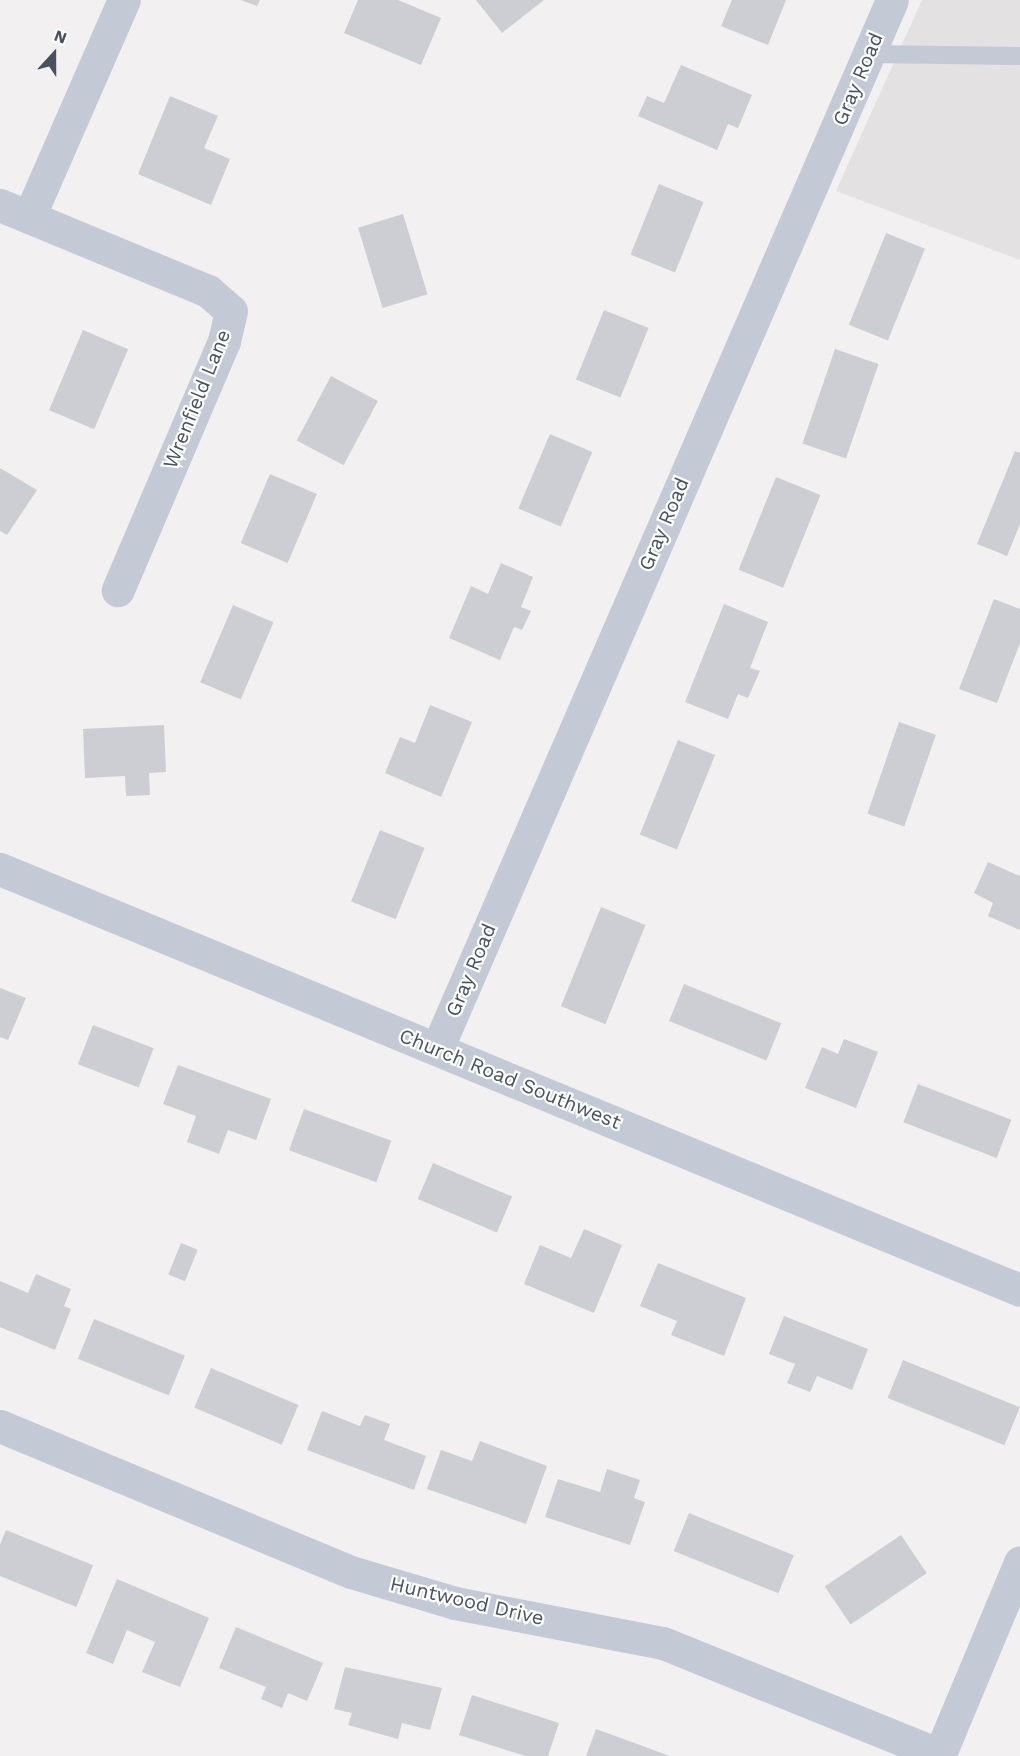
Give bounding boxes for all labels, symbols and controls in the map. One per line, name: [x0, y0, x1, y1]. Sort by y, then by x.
north arrow: [24, 24, 84, 84]
text: N: [52, 26, 70, 48]
street label: Gray Road: [828, 29, 888, 129]
street label: Wrenfield Lane: [158, 326, 236, 472]
street label: Gray Road: [634, 474, 694, 574]
street label: Gray Road: [441, 920, 501, 1020]
street label: Church Road Southwest: [396, 1023, 624, 1135]
street label: Huntwood Drive: [388, 1572, 546, 1630]

